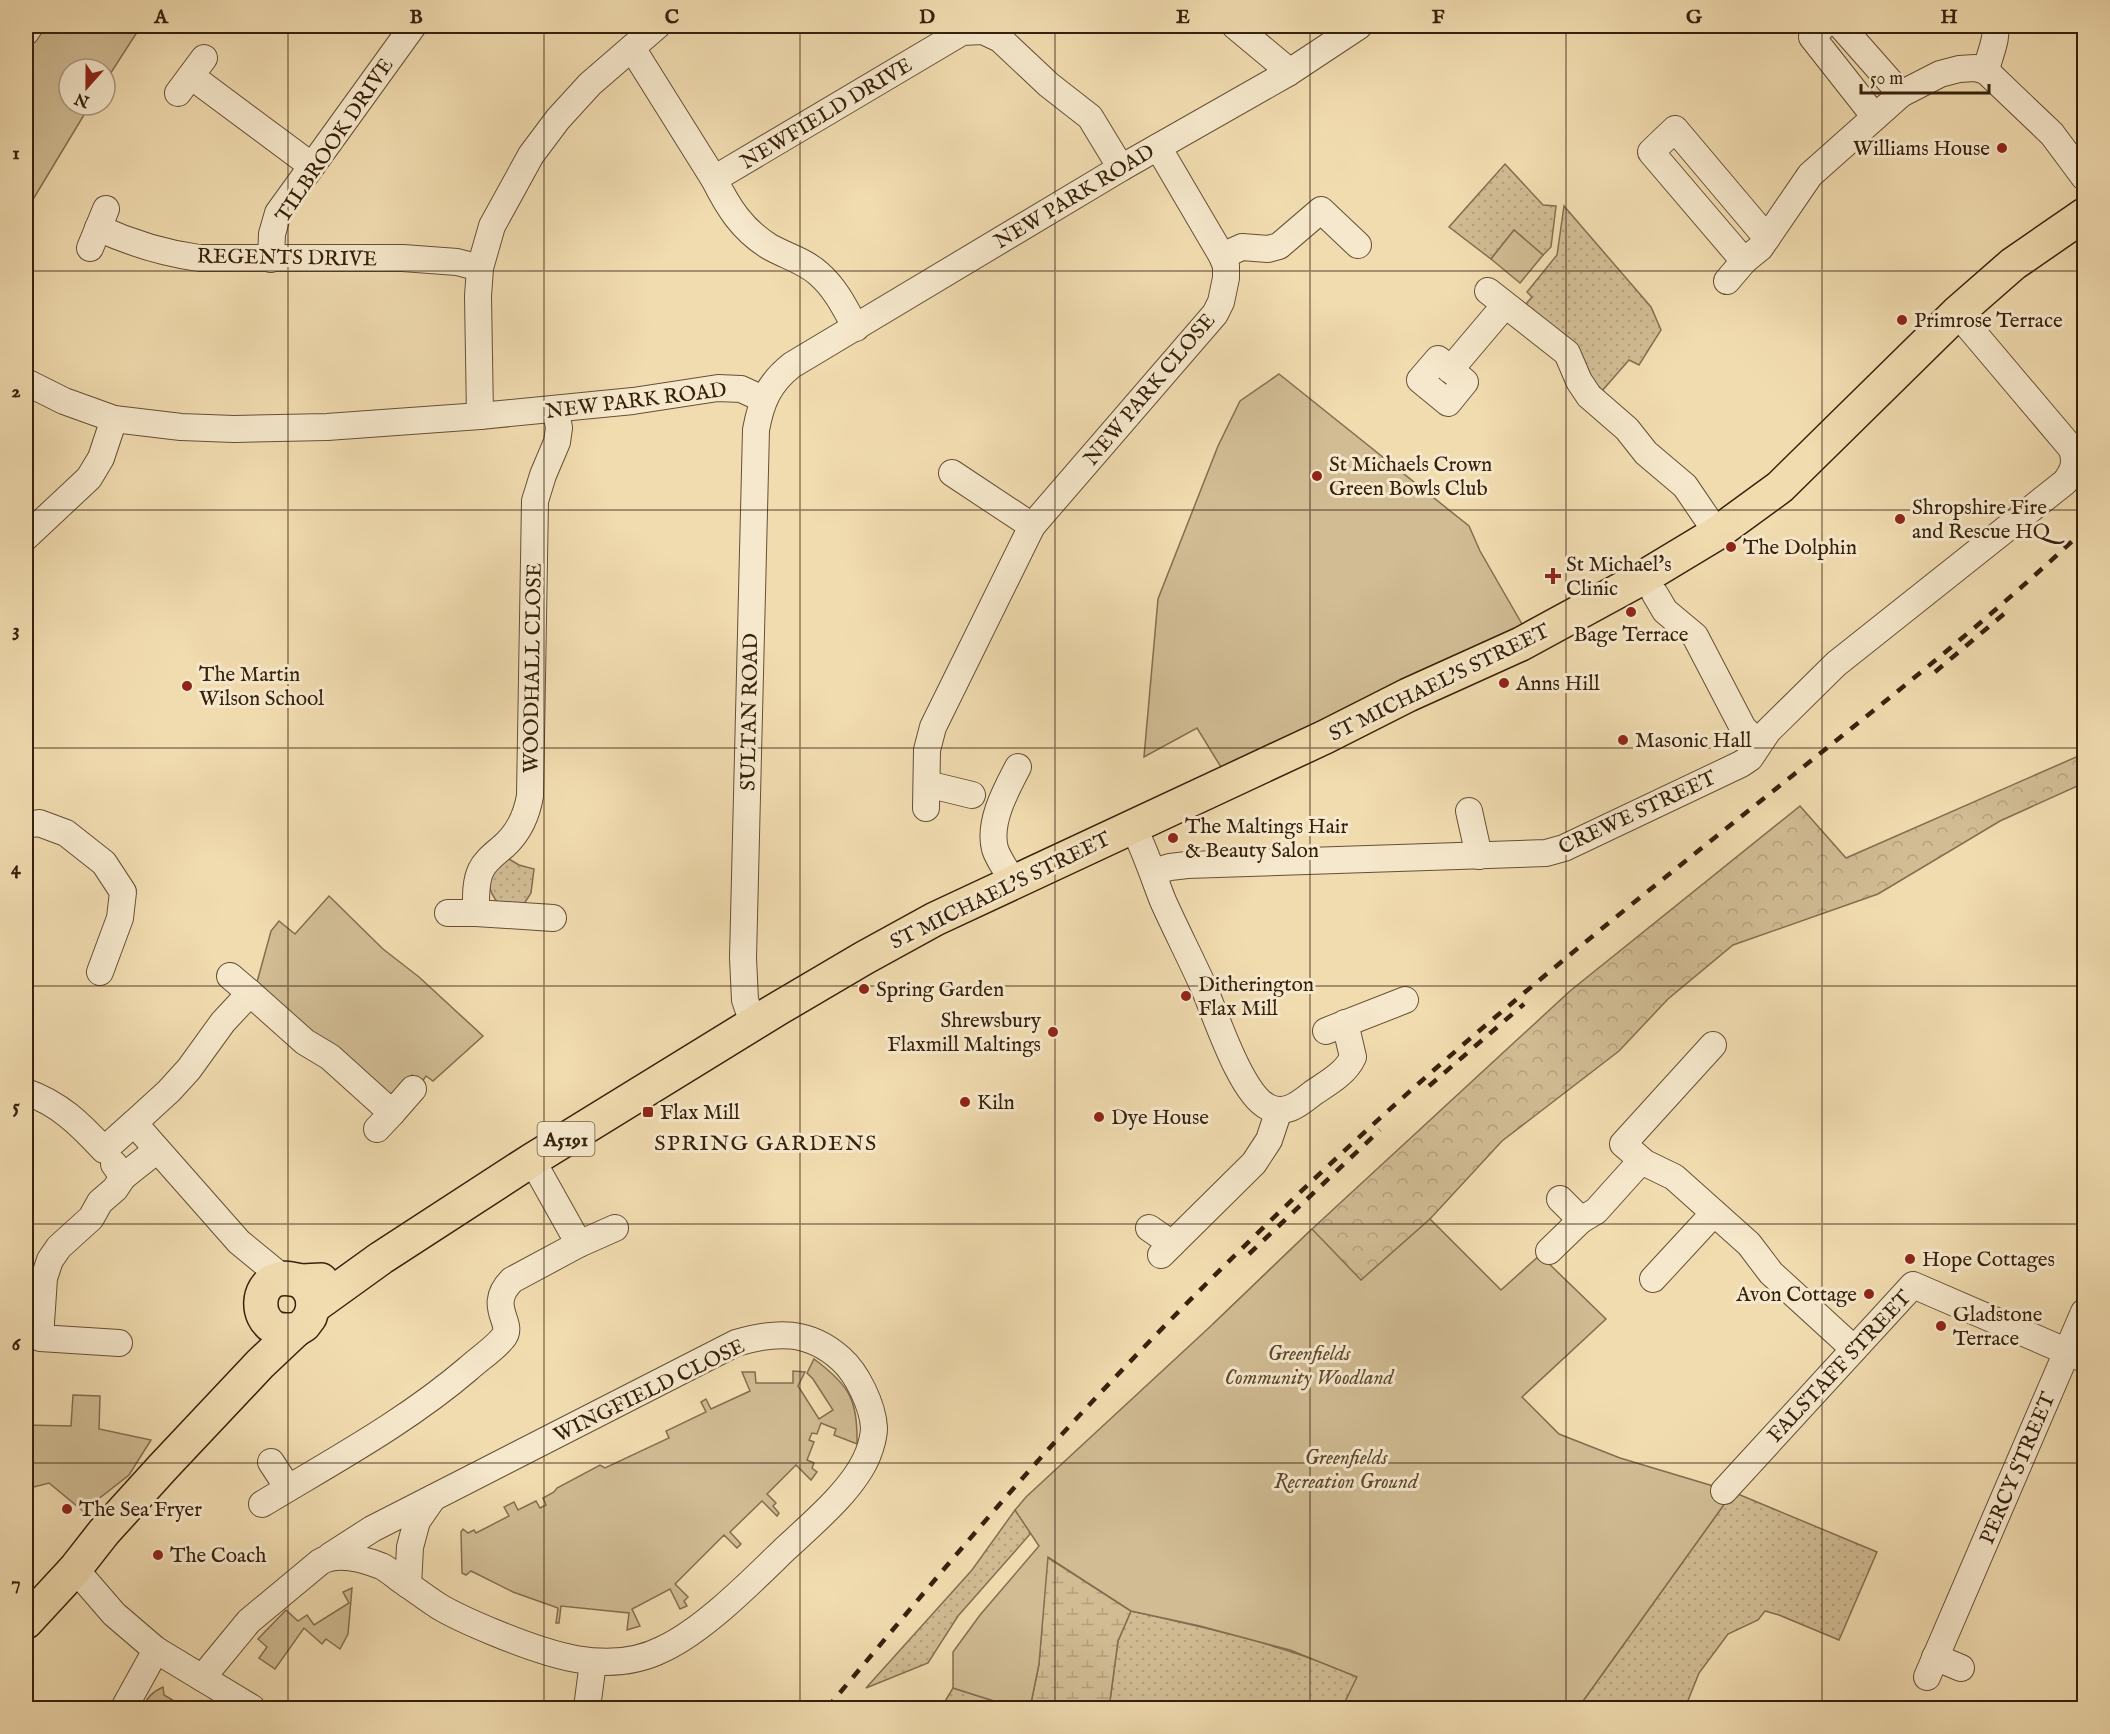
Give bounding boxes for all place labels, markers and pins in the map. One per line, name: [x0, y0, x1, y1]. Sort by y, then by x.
place label: Williams House: [1853, 136, 1990, 163]
marker: Williams House: [1995, 141, 2009, 155]
place label: Primrose Terrace: [1914, 308, 2063, 335]
marker: Primrose Terrace: [1895, 313, 1909, 327]
place label: St Michaels Crown Green Bowls Club: [1329, 452, 1492, 503]
marker: St Michaels Crown Green Bowls Club: [1310, 469, 1324, 483]
place label: Shropshire Fire and Rescue HQ: [1912, 495, 2065, 546]
marker: Shropshire Fire and Rescue HQ: [1893, 512, 1907, 526]
place label: The Dolphin: [1743, 535, 1857, 562]
marker: The Dolphin: [1724, 540, 1738, 554]
place label: St Michael's Clinic: [1566, 552, 1672, 603]
marker: St Michael's Clinic: [1544, 567, 1562, 585]
marker: Bage Terrace: [1624, 605, 1638, 619]
place label: Bage Terrace: [1574, 622, 1689, 649]
place label: The Martin Wilson School: [199, 662, 324, 713]
place label: Anns Hill: [1515, 671, 1600, 698]
marker: Anns Hill: [1497, 676, 1511, 690]
marker: The Martin Wilson School: [180, 679, 194, 693]
place label: Masonic Hall: [1635, 728, 1752, 755]
marker: Masonic Hall: [1616, 733, 1630, 747]
place label: The Maltings Hair & Beauty Salon: [1185, 814, 1348, 865]
marker: The Maltings Hair & Beauty Salon: [1166, 831, 1180, 845]
place label: Ditherington Flax Mill: [1198, 972, 1314, 1023]
place label: Spring Garden: [876, 977, 1004, 1004]
marker: Spring Garden: [857, 982, 871, 996]
marker: Ditherington Flax Mill: [1179, 989, 1193, 1003]
place label: Shrewsbury Flaxmill Maltings: [887, 1008, 1042, 1059]
marker: Shrewsbury Flaxmill Maltings: [1046, 1025, 1060, 1039]
place label: Kiln: [977, 1090, 1015, 1117]
marker: Kiln: [958, 1095, 972, 1109]
place label: Flax Mill: [660, 1100, 740, 1127]
marker: Flax Mill: [641, 1105, 655, 1119]
place label: Dye House: [1111, 1105, 1209, 1132]
marker: Dye House: [1092, 1110, 1106, 1124]
place label: Hope Cottages: [1922, 1247, 2055, 1274]
marker: Hope Cottages: [1903, 1252, 1917, 1266]
place label: Avon Cottage: [1735, 1282, 1857, 1309]
marker: Avon Cottage: [1862, 1287, 1876, 1301]
place label: Gladstone Terrace: [1953, 1302, 2043, 1353]
marker: Gladstone Terrace: [1934, 1319, 1948, 1333]
place label: The Sea Fryer: [79, 1497, 202, 1524]
marker: The Sea Fryer: [60, 1502, 74, 1516]
place label: The Coach: [170, 1543, 266, 1570]
marker: The Coach: [151, 1548, 165, 1562]

